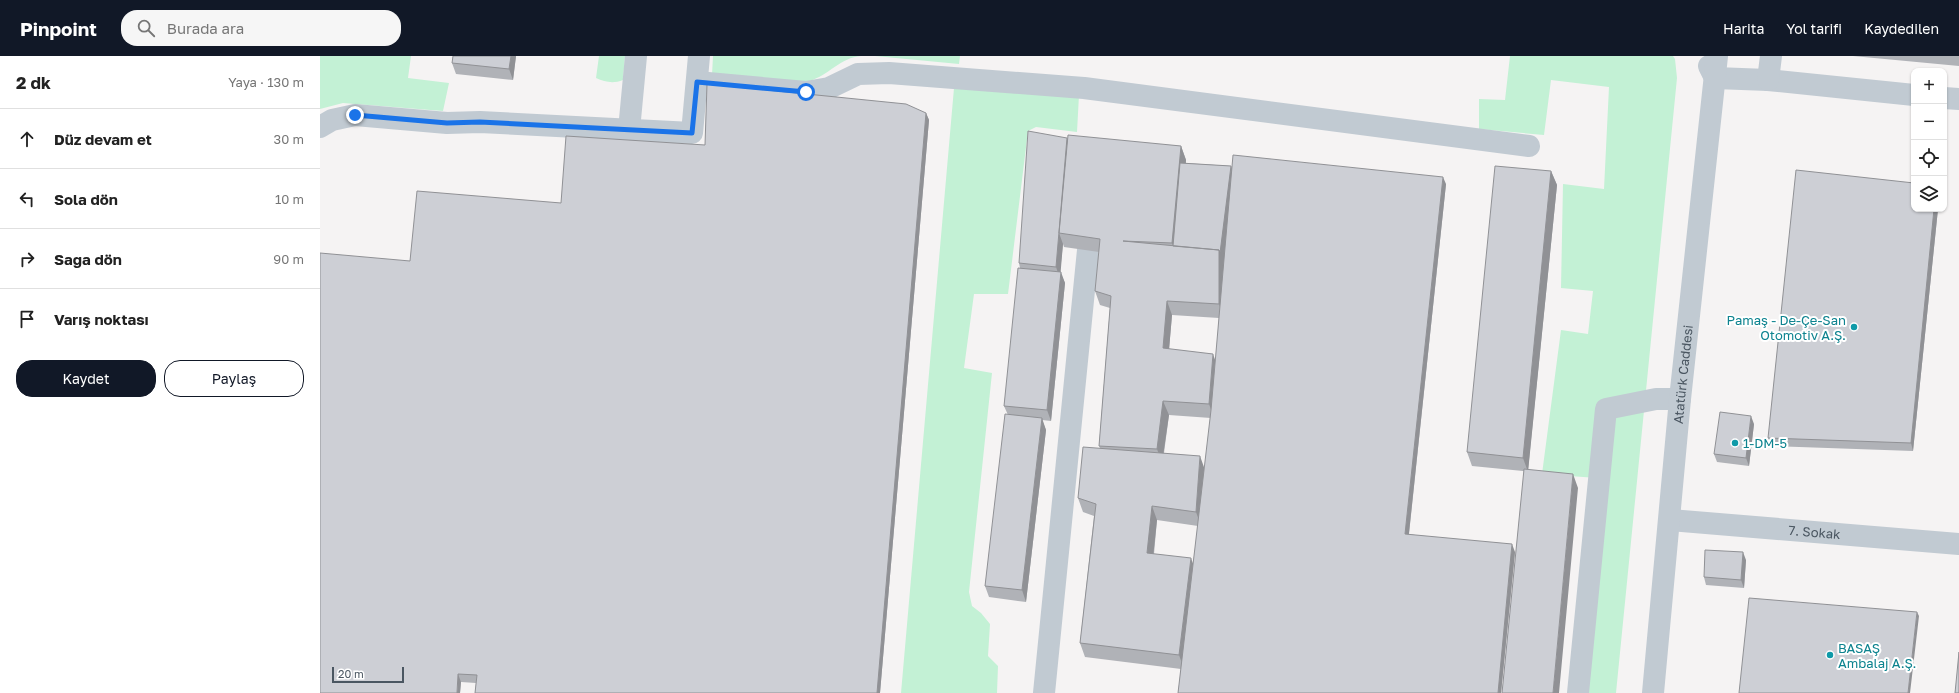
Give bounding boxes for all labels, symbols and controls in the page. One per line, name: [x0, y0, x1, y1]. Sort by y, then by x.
search box: [121, 10, 401, 46]
text: Pinpoint: [20, 17, 97, 40]
icon: search: [135, 17, 157, 39]
text: Burada ara: [167, 19, 244, 37]
text: Harita: [1723, 20, 1764, 37]
text: Yol tarifi: [1786, 20, 1842, 37]
text: Kaydedilen: [1864, 20, 1939, 37]
map controls: [1911, 68, 1947, 212]
button: +: [1911, 68, 1947, 104]
text: 2 dk: [16, 72, 51, 93]
text: Yaya · 130 m: [228, 74, 304, 90]
route start: [797, 83, 815, 101]
button: −: [1911, 104, 1947, 140]
route end: [346, 106, 364, 124]
icon: ahead: [16, 128, 38, 150]
text: Düz devam et: [54, 130, 152, 148]
text: 30 m: [274, 131, 304, 147]
button: locate: [1911, 140, 1947, 176]
button: layers: [1911, 176, 1947, 212]
icon: left: [16, 188, 38, 210]
text: Sola dön: [54, 190, 118, 208]
text: 10 m: [275, 191, 304, 207]
icon: right: [16, 248, 38, 270]
text: Sağa dön: [54, 250, 122, 268]
text: 90 m: [273, 251, 304, 267]
icon: arrive: [16, 308, 38, 330]
text: Varış noktası: [54, 310, 149, 328]
place label: Pamaş - De-Çe-San Otomotiv A.Ş.: [1727, 312, 1846, 343]
marker: Pamaş - De-Çe-San Otomotiv A.Ş.: [1849, 322, 1859, 332]
street label: Atatürk Caddesi: [1670, 324, 1696, 425]
button: Kaydet: [16, 360, 156, 397]
button: Paylaş: [164, 360, 304, 397]
place label: 1-DM-5: [1743, 435, 1787, 451]
marker: 1-DM-5: [1730, 438, 1740, 448]
street label: 7. Sokak: [1788, 522, 1842, 542]
place label: BASAŞ Ambalaj A.Ş.: [1838, 640, 1917, 671]
marker: BASAŞ Ambalaj A.Ş.: [1825, 650, 1835, 660]
scale bar: [332, 665, 404, 684]
text: 20 m: [338, 667, 364, 680]

